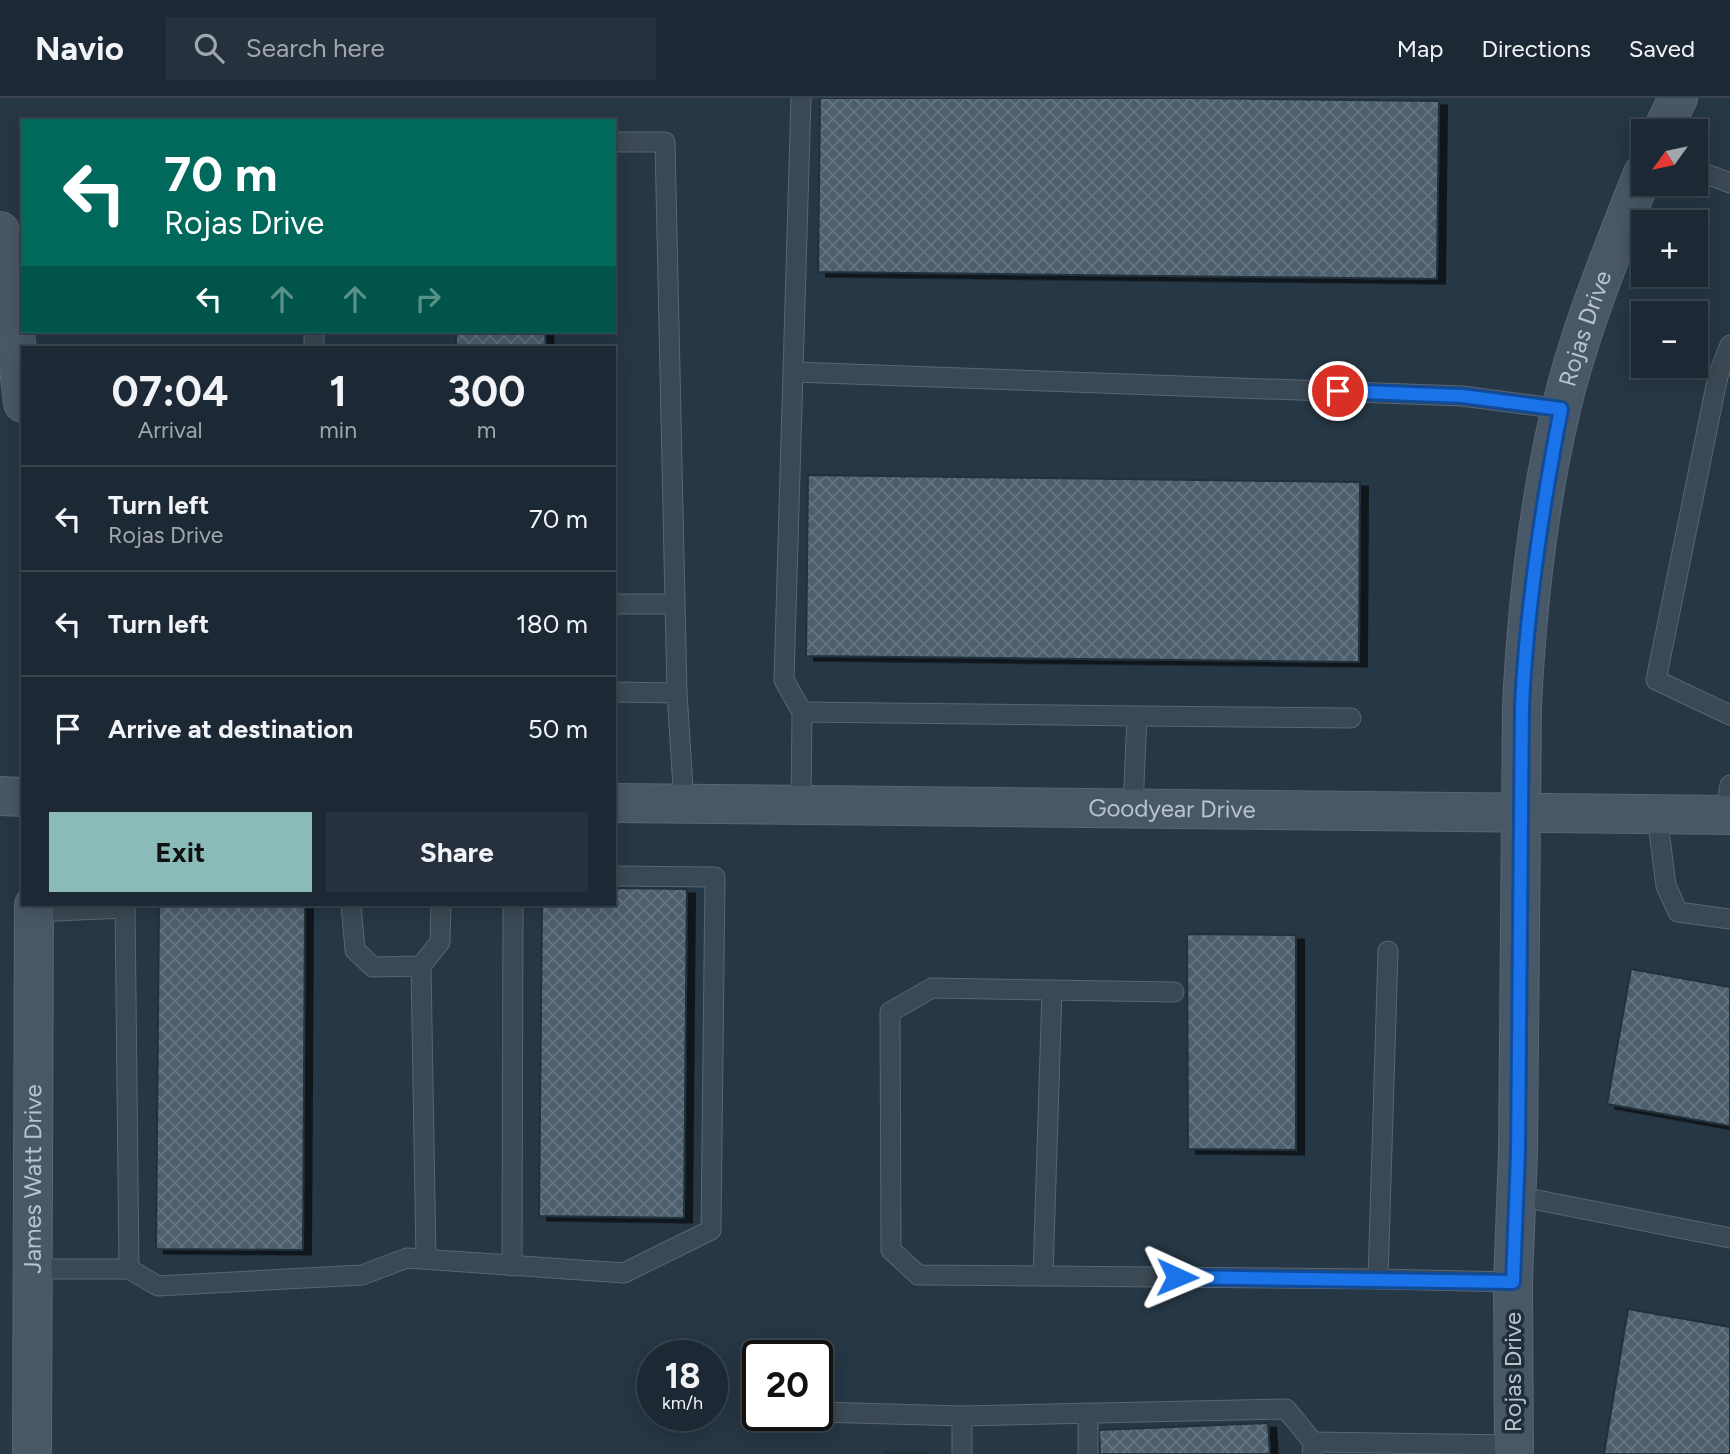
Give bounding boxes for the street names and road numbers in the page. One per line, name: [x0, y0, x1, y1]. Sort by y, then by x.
street label: Rojas Drive: [1552, 266, 1618, 390]
street label: Goodyear Drive: [1088, 793, 1256, 824]
street label: James Watt Drive: [18, 1084, 47, 1274]
street label: Rojas Drive: [1498, 1312, 1527, 1432]

